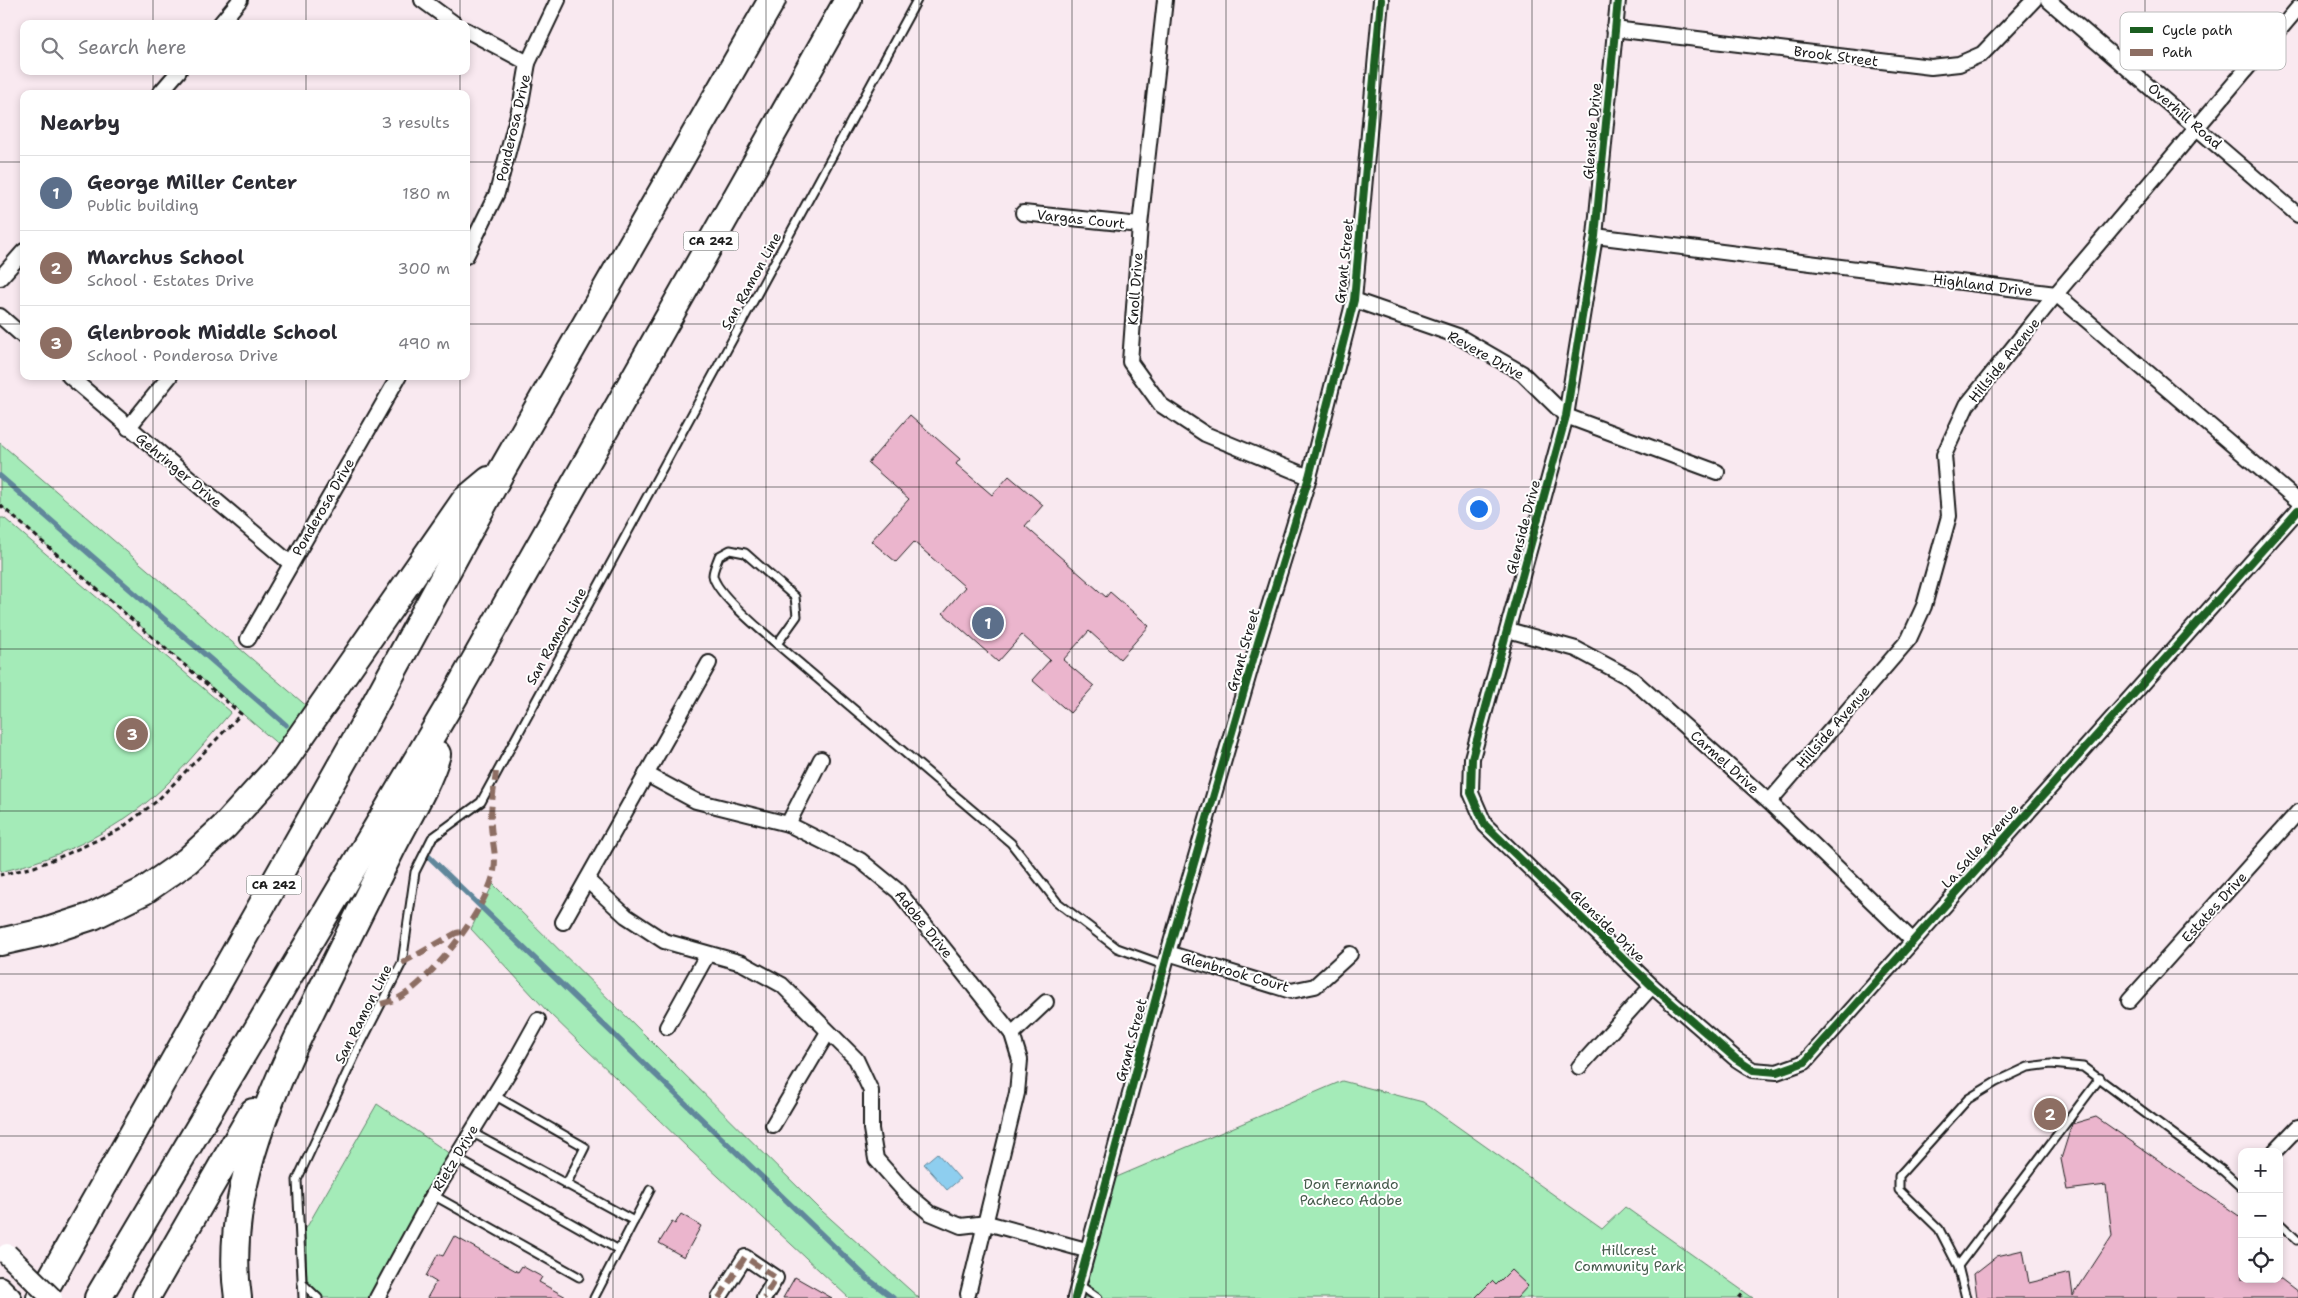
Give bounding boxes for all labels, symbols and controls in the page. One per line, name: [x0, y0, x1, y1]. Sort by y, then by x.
legend: [2120, 12, 2286, 70]
search box: [20, 20, 470, 75]
text: Cycle path: [2162, 21, 2233, 39]
icon: search: [38, 34, 66, 62]
text: Search here: [78, 35, 187, 60]
street label: Brook Street: [1793, 42, 1879, 70]
text: Path: [2162, 43, 2193, 61]
street label: Ponderosa Drive: [492, 72, 534, 184]
street label: Overhill Road: [2144, 79, 2226, 153]
street label: Glenside Drive: [1579, 82, 1605, 180]
text: Nearby: [40, 109, 120, 137]
text: 3 results: [381, 112, 450, 133]
text: George Miller Center: [87, 170, 297, 195]
text: 1: [52, 183, 60, 204]
text: 180 m: [402, 183, 450, 204]
text: Public building: [87, 195, 199, 216]
street label: Vargas Court: [1036, 205, 1126, 233]
street label: Grant Street: [1331, 218, 1357, 304]
street label: San Ramon Line: [717, 229, 785, 333]
road number: CA 242: [684, 232, 738, 250]
text: Marchus School: [87, 245, 244, 270]
street label: Knoll Drive: [1123, 252, 1147, 326]
text: 2: [50, 258, 62, 279]
text: 300 m: [398, 258, 450, 279]
text: School · Estates Drive: [87, 270, 254, 291]
street label: Highland Drive: [1932, 270, 2034, 300]
street label: Hillside Avenue: [1964, 314, 2044, 406]
text: Glenbrook Middle School: [87, 320, 337, 345]
street label: Revere Drive: [1445, 327, 1528, 383]
text: 3: [50, 333, 62, 354]
text: 490 m: [398, 333, 450, 354]
text: School · Ponderosa Drive: [87, 345, 278, 366]
street label: Gehringer Drive: [132, 429, 226, 511]
street label: Ponderosa Drive: [288, 455, 358, 559]
street label: Glenside Drive: [1502, 478, 1544, 576]
your location: [1466, 496, 1492, 522]
street label: San Ramon Line: [522, 584, 590, 688]
pin: 1: [972, 604, 1004, 642]
street label: Grant Street: [1223, 606, 1263, 694]
street label: Hillside Avenue: [1792, 682, 1874, 772]
pin: 3: [116, 715, 148, 753]
street label: Carmel Drive: [1687, 726, 1763, 798]
street label: La Salle Avenue: [1937, 800, 2023, 892]
street label: Estates Drive: [2178, 868, 2250, 946]
road number: CA 242: [246, 876, 302, 894]
street label: Adobe Drive: [891, 886, 957, 962]
street label: Glenside Drive: [1567, 886, 1649, 966]
street label: Glenbrook Court: [1179, 948, 1291, 996]
street label: San Ramon Line: [330, 961, 396, 1067]
street label: Grant Street: [1111, 996, 1151, 1084]
pin: 2: [2034, 1095, 2066, 1133]
street label: Rietz Drive: [428, 1121, 482, 1195]
map controls: [2238, 1148, 2283, 1283]
button: +: [2238, 1148, 2283, 1193]
park label: Don Fernando Pacheco Adobe: [1300, 1175, 1402, 1209]
button: −: [2238, 1193, 2283, 1238]
button: locate: [2238, 1238, 2283, 1283]
park label: Hillcrest Community Park: [1574, 1241, 1684, 1275]

